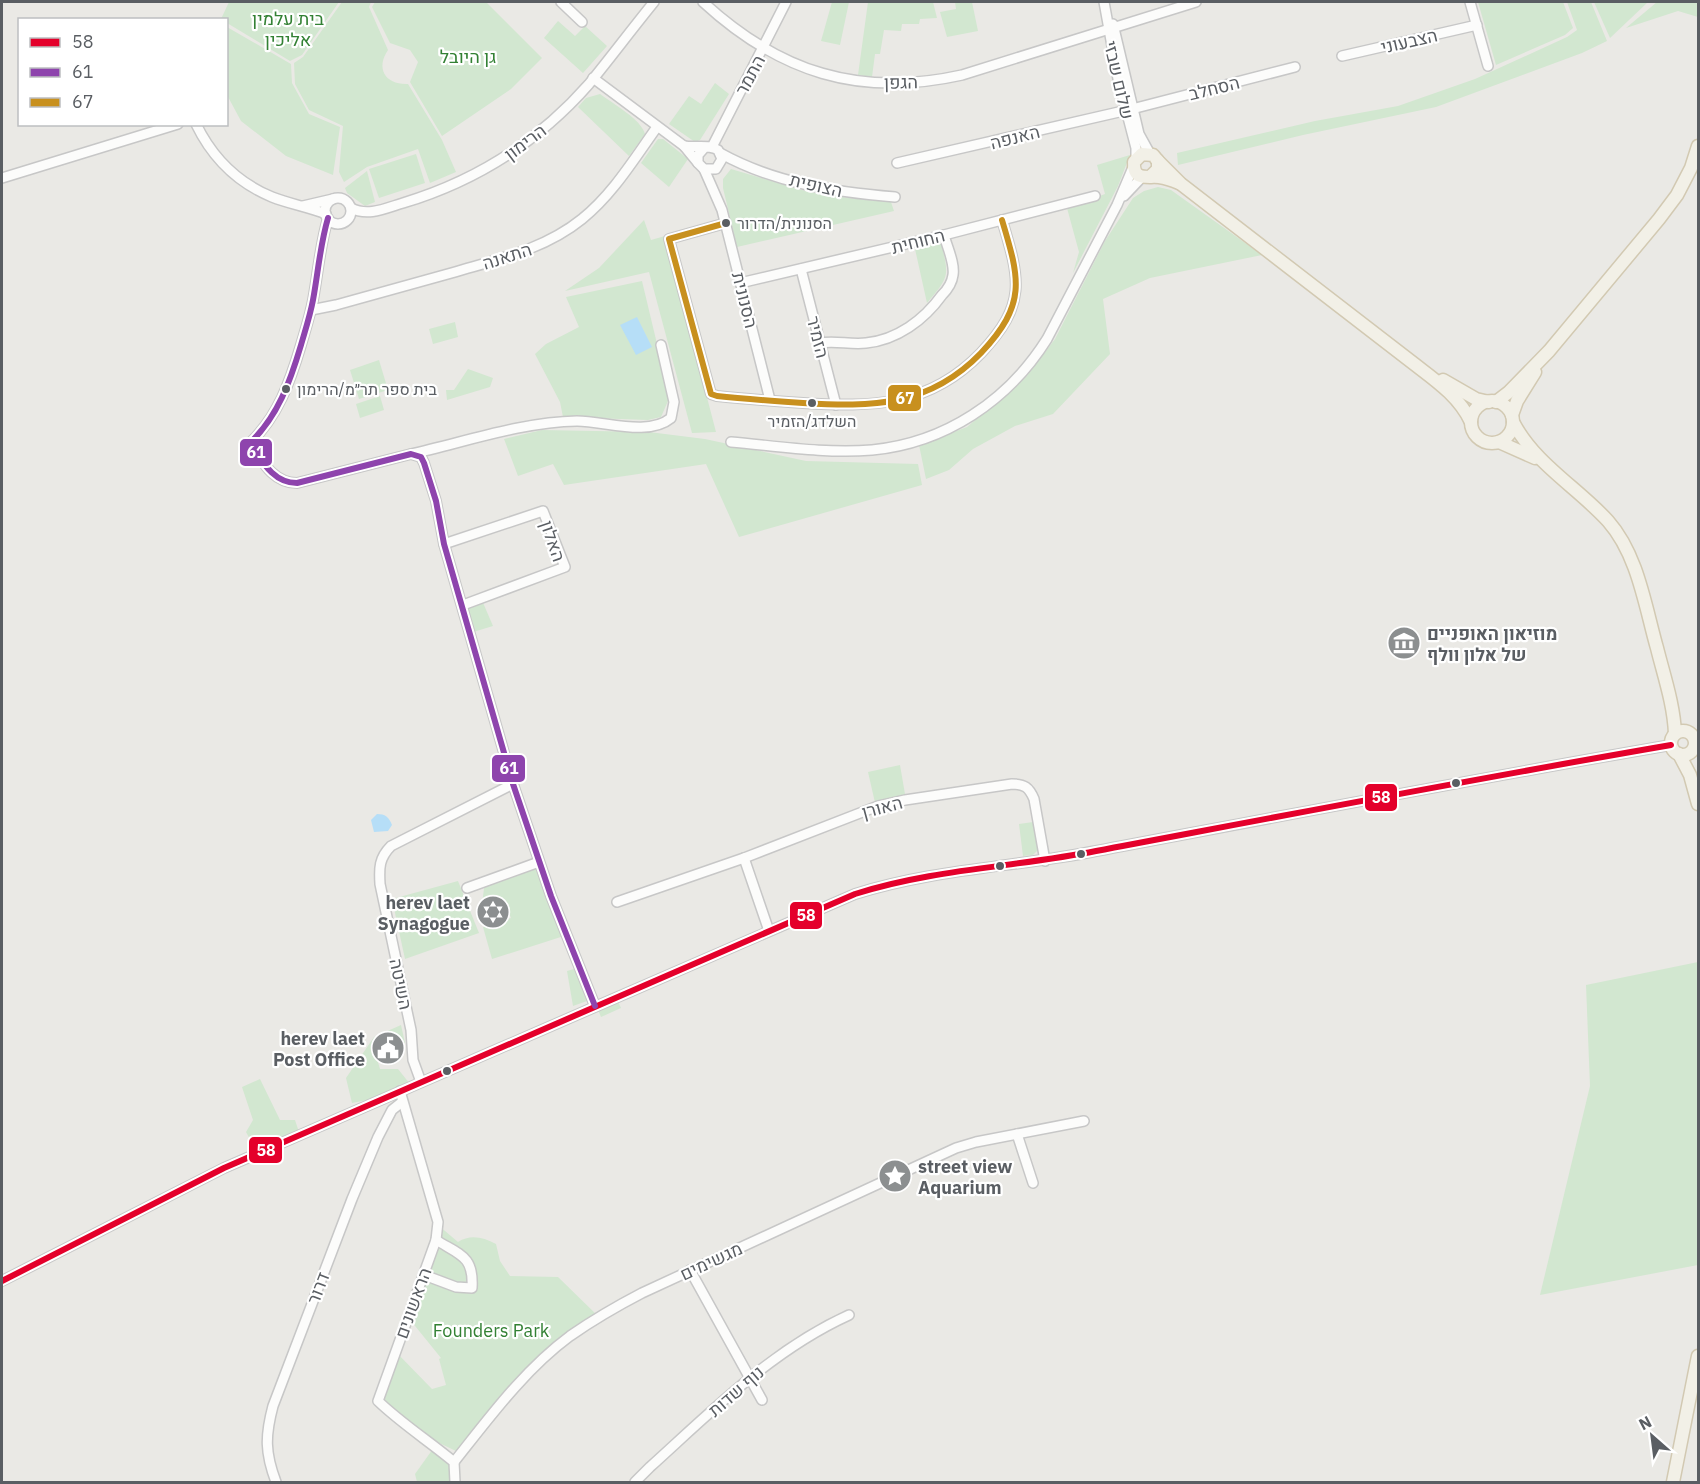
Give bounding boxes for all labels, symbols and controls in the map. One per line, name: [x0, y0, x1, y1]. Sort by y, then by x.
park label: בית עלמין אליכין: [252, 7, 325, 51]
legend: [18, 18, 228, 126]
street label: הצבעוני: [1378, 23, 1440, 59]
text: 58: [72, 30, 94, 53]
street label: שלום שבזי: [1099, 38, 1139, 122]
park label: גן היובל: [440, 45, 496, 68]
street label: התמר: [730, 51, 770, 99]
text: 61: [72, 60, 94, 83]
street label: הגפן: [884, 70, 918, 94]
street label: הסחלב: [1186, 71, 1242, 105]
text: 67: [72, 90, 94, 113]
street label: הרימון: [499, 119, 551, 165]
street label: האנפה: [988, 120, 1042, 154]
street label: הצופית: [787, 168, 845, 202]
place label: הסנונית/הדרור: [737, 213, 832, 233]
marker: הסנונית/הדרור: [720, 217, 732, 229]
street label: החוחית: [889, 223, 947, 259]
street label: התאנה: [479, 237, 535, 275]
street label: הסנונית: [727, 270, 763, 330]
street label: הזמיר: [802, 314, 834, 360]
place label: בית ספר תר״מ/הרימון: [297, 379, 437, 399]
marker: בית ספר תר״מ/הרימון: [280, 383, 292, 395]
line badge: 67: [887, 384, 922, 412]
text: 67: [895, 388, 915, 408]
marker: השלדג/הזמיר: [806, 397, 818, 409]
place label: השלדג/הזמיר: [768, 411, 856, 431]
line badge: 61: [239, 438, 273, 467]
text: 61: [246, 442, 266, 462]
street label: האלון: [535, 517, 571, 565]
place label: מוזיאון האופניים של אלון וולף: [1427, 622, 1557, 666]
museum icon: מוזיאון האופניים של אלון וולף: [1386, 625, 1422, 661]
line badge: 61: [491, 754, 526, 783]
text: 61: [499, 758, 519, 778]
unlabelled marker: [1450, 777, 1462, 789]
line badge: 58: [1364, 783, 1398, 812]
text: 58: [1371, 787, 1391, 807]
street label: האורן: [859, 791, 905, 823]
unlabelled marker: [1075, 848, 1087, 860]
unlabelled marker: [994, 860, 1006, 872]
place label: herev laet Synagogue: [377, 891, 470, 935]
synagogue icon: herev laet Synagogue: [475, 894, 511, 930]
line badge: 58: [789, 901, 823, 930]
text: 58: [796, 905, 816, 925]
street label: השיטה: [384, 956, 418, 1012]
place label: herev laet Post Office: [273, 1027, 365, 1071]
public building icon: herev laet Post Office: [370, 1030, 406, 1066]
unlabelled marker: [441, 1065, 453, 1077]
line badge: 58: [248, 1136, 283, 1164]
text: 58: [256, 1140, 276, 1160]
place label: street view Aquarium: [918, 1155, 1012, 1199]
place icon: street view Aquarium: [877, 1158, 913, 1194]
street label: מגשימים: [676, 1237, 746, 1285]
street label: הראשונים: [390, 1264, 436, 1342]
street label: דרור: [301, 1269, 335, 1307]
park label: Founders Park: [433, 1319, 550, 1342]
street label: נוף שדות: [703, 1360, 769, 1422]
north arrow: [1622, 1406, 1682, 1466]
text: N: [1635, 1411, 1655, 1434]

